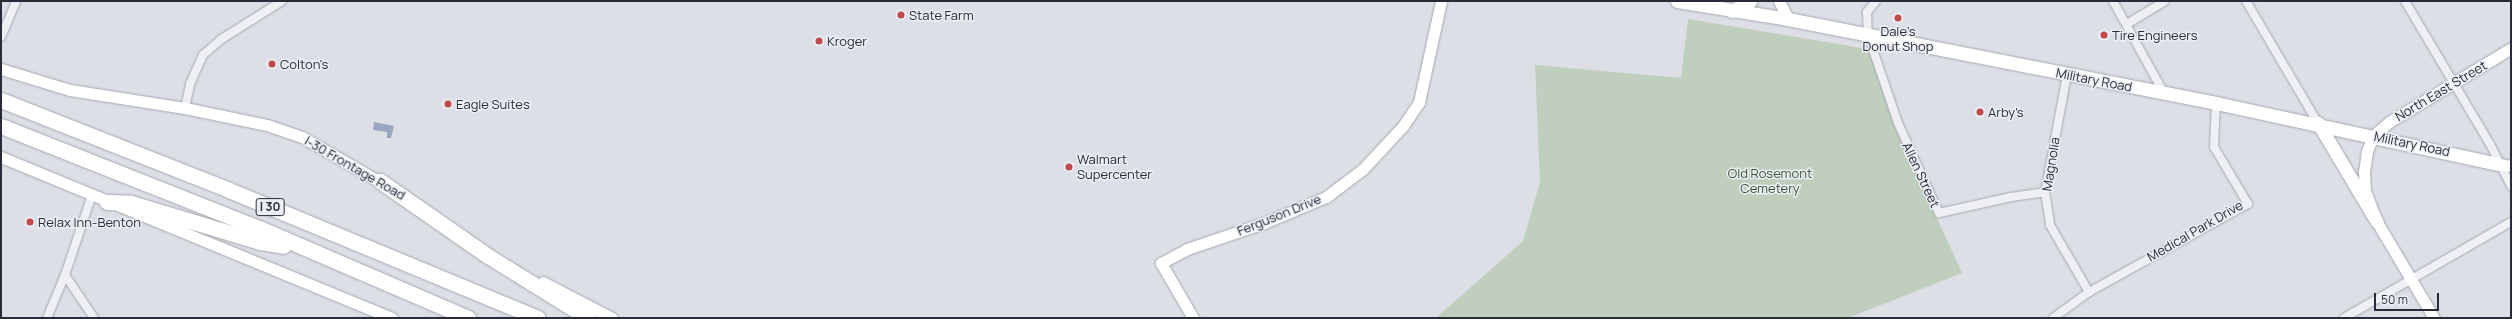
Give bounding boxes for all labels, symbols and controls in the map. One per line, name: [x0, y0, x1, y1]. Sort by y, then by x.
place label: State Farm: [909, 7, 974, 23]
marker: State Farm: [896, 10, 906, 20]
marker: Dale's Donut Shop: [1893, 13, 1903, 23]
place label: Dale's Donut Shop: [1863, 24, 1933, 55]
place label: Tire Engineers: [2112, 27, 2198, 43]
marker: Tire Engineers: [2099, 30, 2109, 40]
place label: Kroger: [827, 33, 867, 49]
marker: Kroger: [814, 36, 824, 46]
place label: Colton's: [280, 56, 328, 72]
street label: North East Street: [2392, 57, 2490, 125]
marker: Colton's: [267, 59, 277, 69]
street label: Military Road: [2055, 65, 2133, 95]
place label: Eagle Suites: [456, 96, 530, 112]
marker: Eagle Suites: [443, 99, 453, 109]
place label: Arby's: [1988, 104, 2024, 120]
marker: Arby's: [1975, 107, 1985, 117]
street label: Military Road: [2373, 128, 2451, 160]
street label: I-30 Frontage Road: [302, 133, 408, 203]
street label: Magnolia: [2039, 136, 2063, 192]
street label: Allen Street: [1899, 140, 1943, 210]
place label: Walmart Supercenter: [1077, 152, 1152, 183]
marker: Walmart Supercenter: [1064, 162, 1074, 172]
park label: Old Rosemont Cemetery: [1728, 166, 1812, 197]
street label: Ferguson Drive: [1235, 191, 1323, 239]
road number: I 30: [255, 197, 285, 217]
street label: Medical Park Drive: [2144, 197, 2246, 265]
place label: Relax Inn-Benton: [38, 214, 141, 230]
marker: Relax Inn-Benton: [25, 217, 35, 227]
scale bar: [2376, 285, 2441, 311]
text: 50 m: [2381, 291, 2408, 308]

